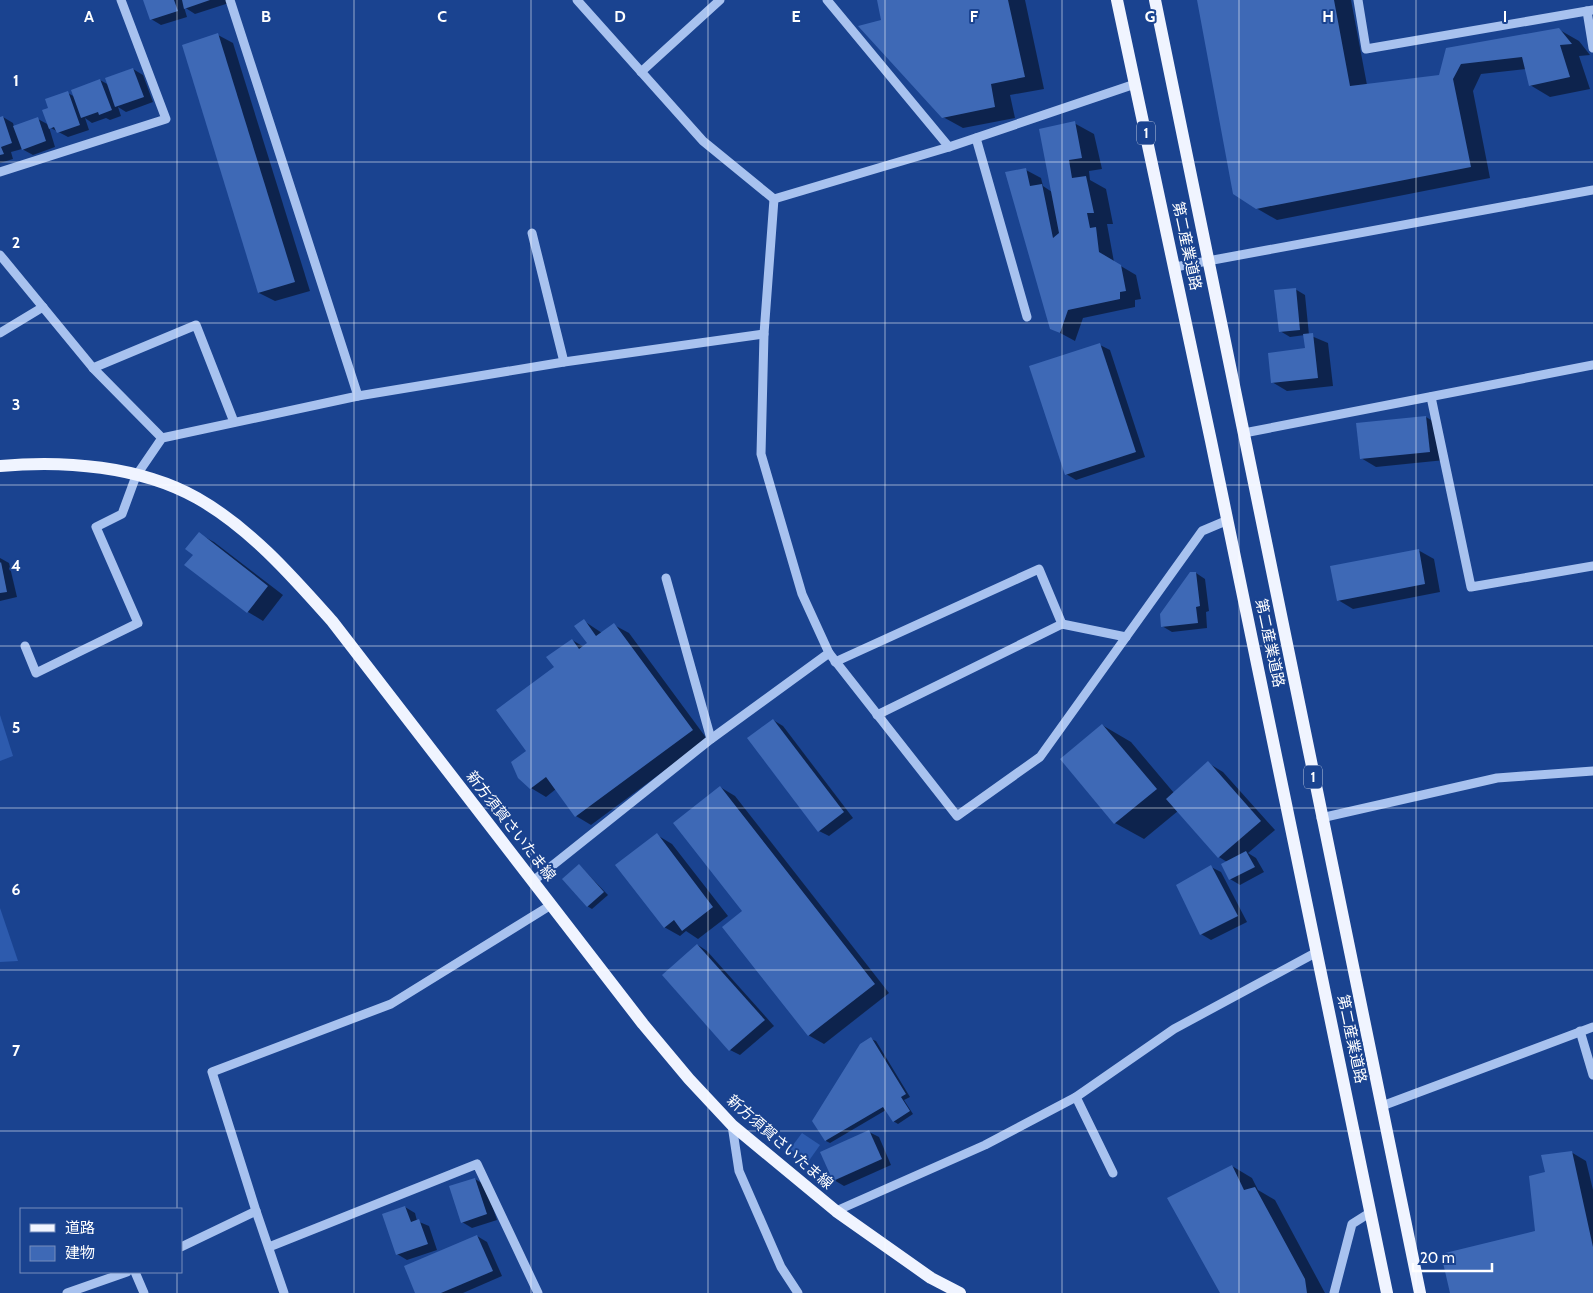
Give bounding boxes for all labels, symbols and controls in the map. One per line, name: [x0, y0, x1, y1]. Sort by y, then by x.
text: A: [84, 7, 94, 26]
text: B: [261, 7, 271, 26]
text: C: [437, 7, 447, 26]
text: D: [614, 7, 626, 26]
text: E: [791, 7, 801, 26]
text: F: [970, 7, 979, 26]
text: G: [1145, 7, 1155, 26]
text: H: [1322, 7, 1334, 26]
text: I: [1503, 7, 1507, 26]
text: 1: [13, 71, 19, 90]
road number: 1: [1137, 122, 1155, 144]
street label: 第二産業道路: [1169, 200, 1205, 292]
text: 2: [12, 233, 20, 252]
text: 3: [12, 395, 20, 414]
text: 4: [11, 556, 21, 575]
street label: 第二産業道路: [1252, 597, 1288, 689]
text: 5: [12, 718, 20, 737]
road number: 1: [1304, 766, 1322, 789]
street label: 新方須賀さいたま線: [462, 767, 560, 885]
text: 6: [12, 880, 21, 899]
street label: 第二産業道路: [1334, 993, 1370, 1085]
text: 7: [12, 1041, 21, 1060]
street label: 新方須賀さいたま線: [723, 1091, 837, 1193]
legend: [20, 1208, 182, 1273]
text: 道路: [65, 1219, 95, 1237]
scale bar: [1413, 1240, 1492, 1272]
text: 建物: [65, 1244, 95, 1262]
text: 20 m: [1420, 1249, 1455, 1267]

